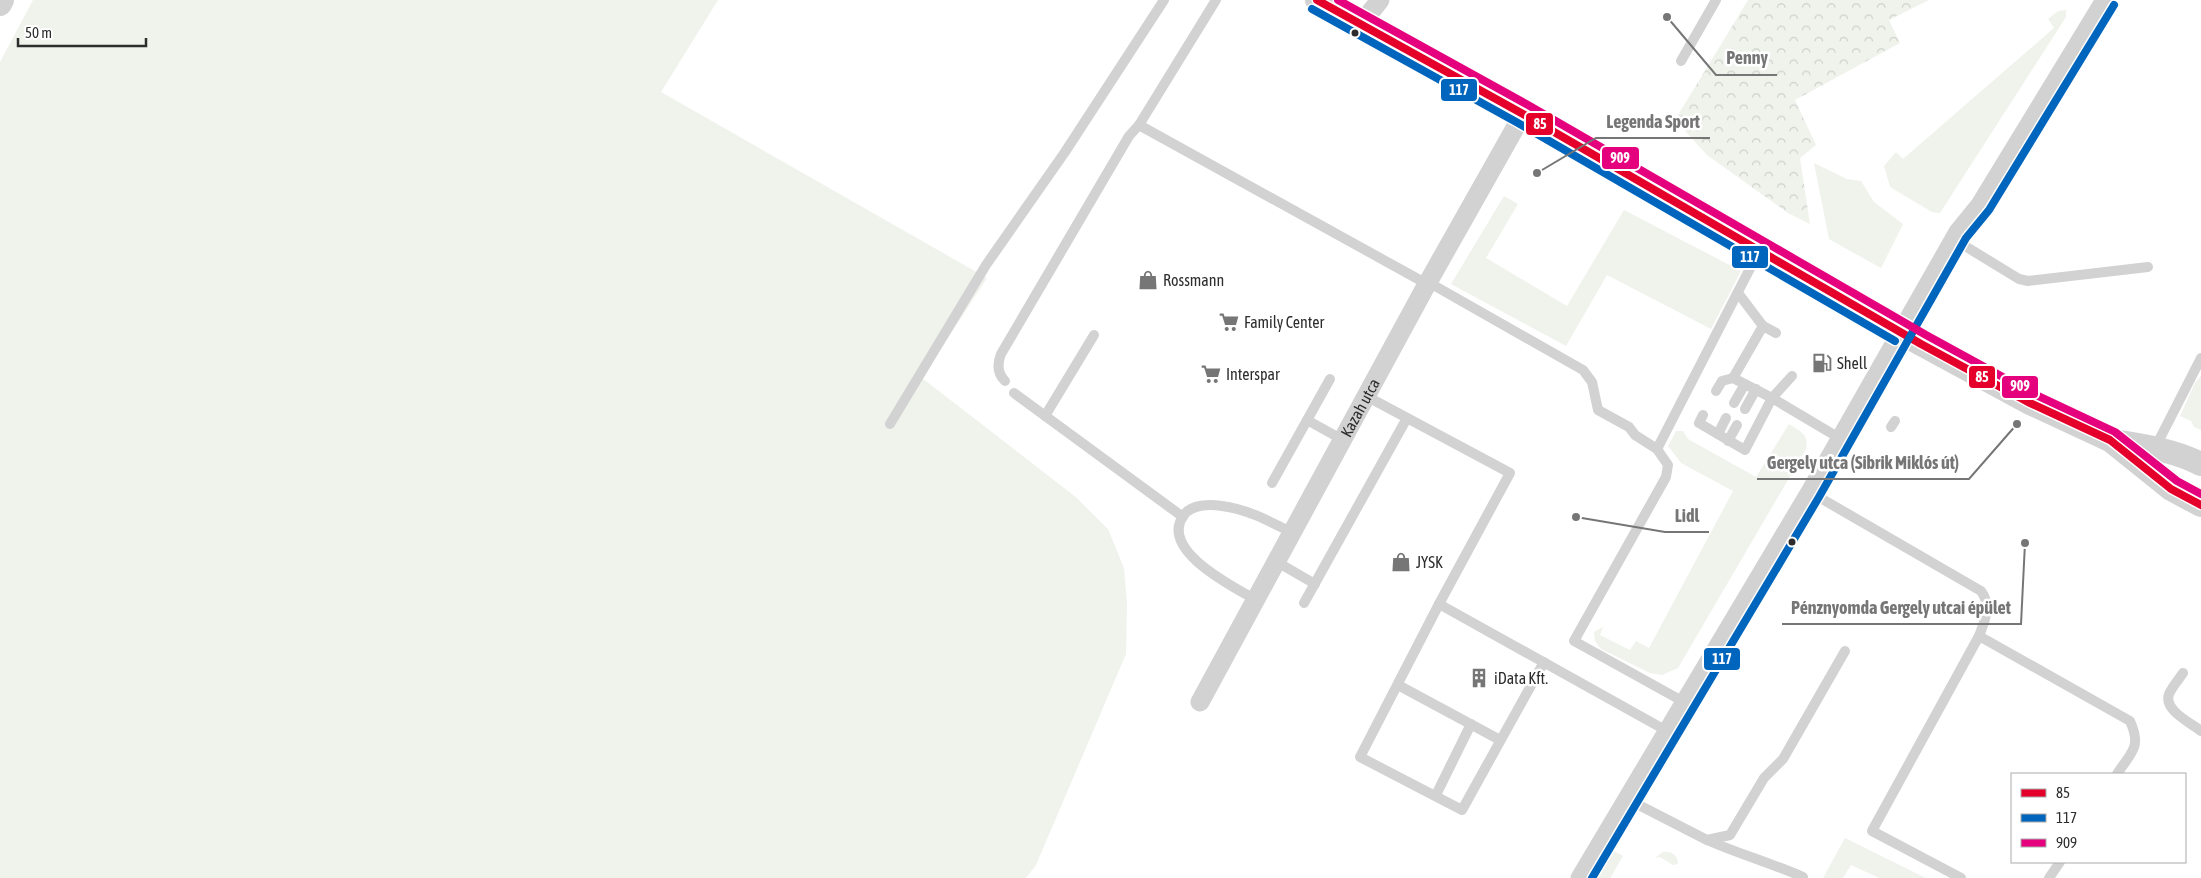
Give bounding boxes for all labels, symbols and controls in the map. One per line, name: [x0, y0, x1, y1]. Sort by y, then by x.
scale bar: [18, 15, 145, 47]
text: 50 m: [25, 24, 52, 41]
unlabelled marker: [1350, 28, 1360, 38]
callout: Penny: [1716, 42, 1777, 75]
text: Penny: [1726, 47, 1768, 68]
line badge: 117: [1440, 78, 1478, 102]
text: 117: [1449, 82, 1469, 98]
callout: Legenda Sport: [1596, 105, 1710, 138]
text: Legenda Sport: [1606, 111, 1701, 132]
line badge: 85: [1525, 112, 1554, 136]
text: 85: [1533, 116, 1547, 132]
line badge: 909: [1601, 146, 1640, 170]
text: 909: [1610, 150, 1630, 166]
line badge: 117: [1731, 245, 1769, 269]
text: 117: [1740, 249, 1760, 265]
shop icon: Rossmann: [1137, 269, 1159, 291]
place label: Rossmann: [1163, 271, 1224, 289]
supermarket icon: Family Center: [1218, 311, 1240, 333]
place label: Family Center: [1244, 313, 1325, 332]
fuel station icon: Shell: [1811, 352, 1833, 374]
place label: Shell: [1837, 354, 1868, 372]
supermarket icon: Interspar: [1200, 363, 1222, 385]
place label: Interspar: [1226, 365, 1280, 384]
line badge: 85: [1968, 365, 1996, 389]
text: 85: [1975, 369, 1989, 385]
street label: Kazah utca: [1337, 375, 1383, 440]
line badge: 909: [2001, 375, 2039, 399]
text: 909: [2010, 378, 2030, 394]
callout: Gergely utca (Sibrik Miklós út): [1757, 446, 1969, 479]
text: Gergely utca (Sibrik Miklós út): [1767, 452, 1959, 473]
callout: Lidl: [1665, 499, 1709, 532]
text: Lidl: [1675, 505, 1699, 526]
unlabelled marker: [1787, 537, 1797, 547]
shop icon: JYSK: [1390, 551, 1412, 573]
place label: JYSK: [1416, 553, 1443, 571]
callout: Pénznyomda Gergely utcai épület: [1782, 591, 2021, 624]
text: Pénznyomda Gergely utcai épület: [1791, 597, 2012, 618]
line badge: 117: [1703, 647, 1741, 671]
text: 117: [1712, 651, 1732, 667]
building icon: iData Kft.: [1468, 667, 1490, 689]
place label: iData Kft.: [1494, 669, 1548, 687]
legend: [2011, 773, 2186, 863]
text: 85: [2056, 784, 2070, 801]
text: 117: [2056, 809, 2077, 826]
text: 909: [2056, 834, 2077, 851]

